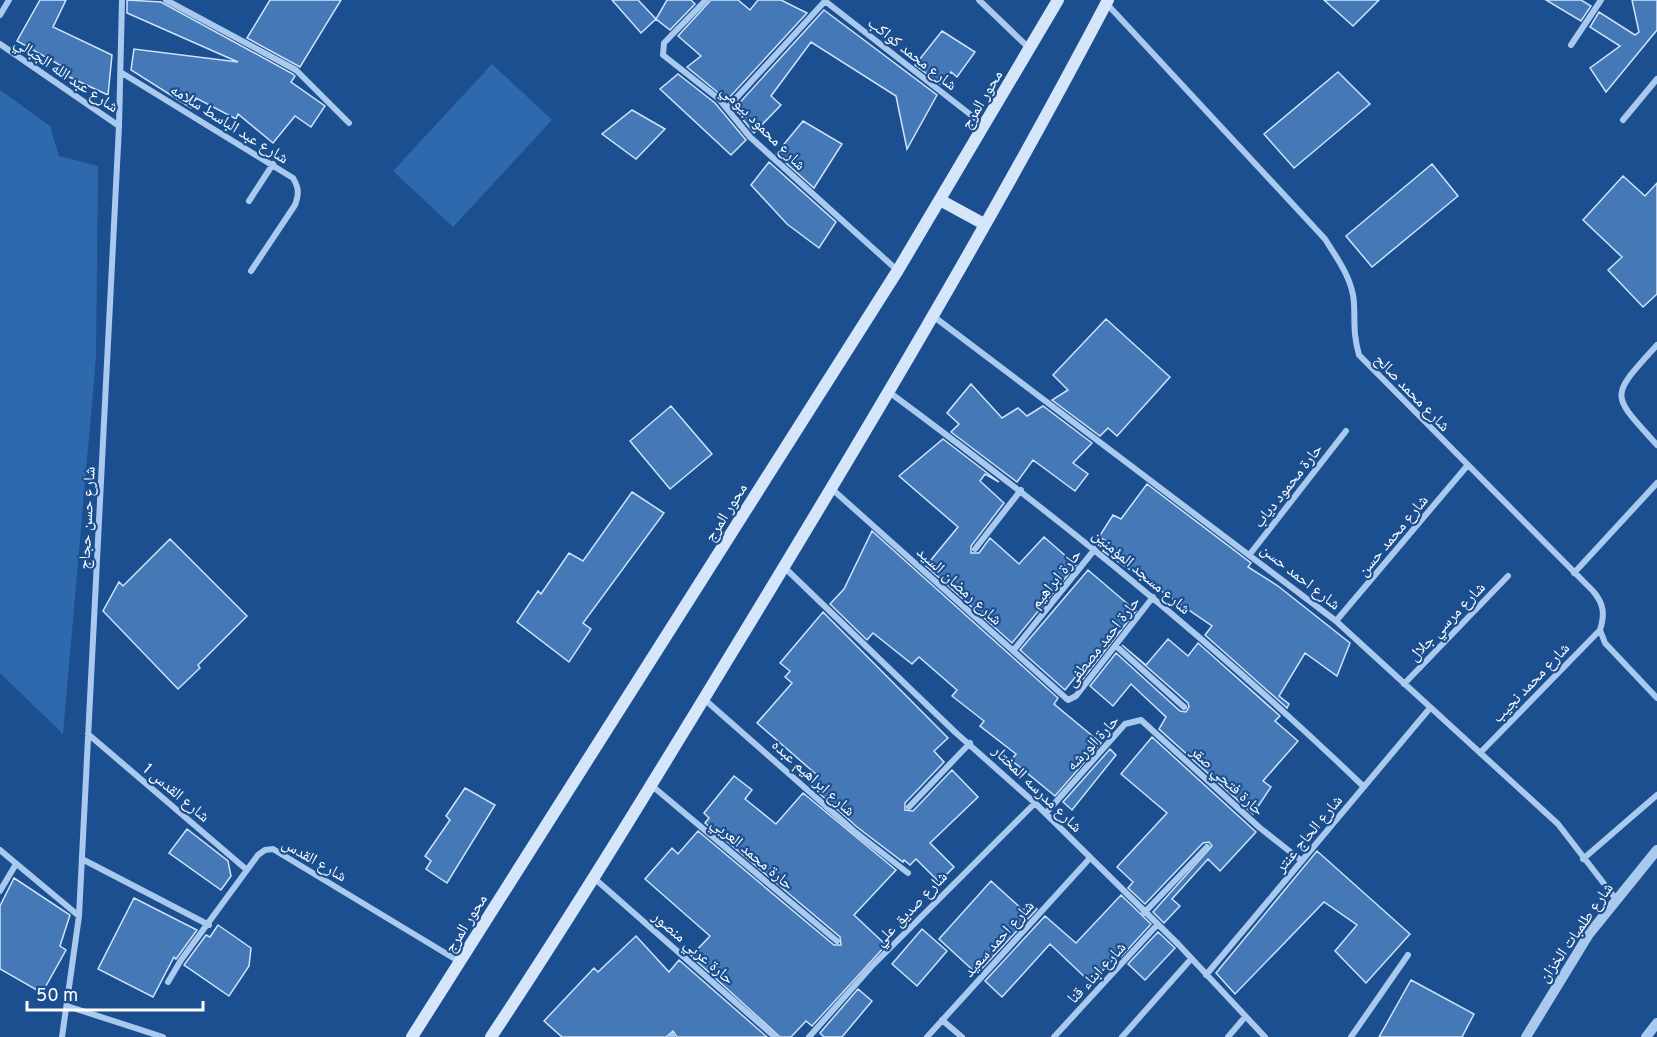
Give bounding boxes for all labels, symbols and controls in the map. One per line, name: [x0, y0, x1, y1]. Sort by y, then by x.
street label: شارع محمد كواكب: [863, 14, 960, 96]
street label: شارع عبد الله الجبالي: [9, 33, 122, 119]
street label: محور المرج: [957, 67, 1008, 133]
street label: شارع عبد الباسط سلامه: [166, 80, 292, 169]
street label: شارع محمود بيومي: [715, 82, 809, 176]
street label: شارع محمد صالح: [1369, 350, 1454, 437]
street label: حارة محمود دياب: [1249, 440, 1328, 532]
street label: شارع حسن حجاج: [75, 466, 101, 570]
street label: محور المرج: [701, 480, 753, 546]
street label: شارع محمد حسن: [1354, 491, 1433, 581]
street label: شارع مسجد المؤمنين: [1087, 526, 1194, 620]
street label: شارع احمد حسن: [1256, 540, 1344, 615]
street label: شارع رمضان السيد: [912, 543, 1006, 630]
street label: حارة ابراهيم: [1026, 545, 1087, 613]
street label: شارع مرسي جلال: [1405, 579, 1491, 667]
street label: حارة احمد مصطفى: [1062, 593, 1145, 692]
street label: شارع محمد نجيب: [1488, 639, 1575, 728]
street label: حارة الورشه: [1063, 711, 1124, 776]
street label: شارع ابراهيم عبده: [767, 736, 859, 821]
street label: شارع مدرسه المختار: [987, 741, 1086, 837]
street label: حارة فتحي صقر: [1184, 741, 1268, 822]
street label: شارع القدس 1: [138, 760, 213, 827]
street label: شارع الحاج عنتر: [1271, 791, 1348, 878]
street label: حارة محمد العربي: [705, 814, 797, 896]
street label: شارع القدس: [278, 834, 350, 887]
street label: شارع صديق علي: [871, 868, 953, 952]
street label: شارع طلمبات الخزان: [1535, 879, 1619, 987]
street label: محور المرج: [441, 891, 493, 957]
street label: شارع احمد سعيد: [960, 897, 1039, 982]
street label: حارة عربي منصور: [646, 907, 738, 990]
street label: شارع ابناء قنا: [1064, 938, 1131, 1008]
scale bar: [27, 974, 202, 1012]
text: 50 m: [36, 985, 78, 1008]

